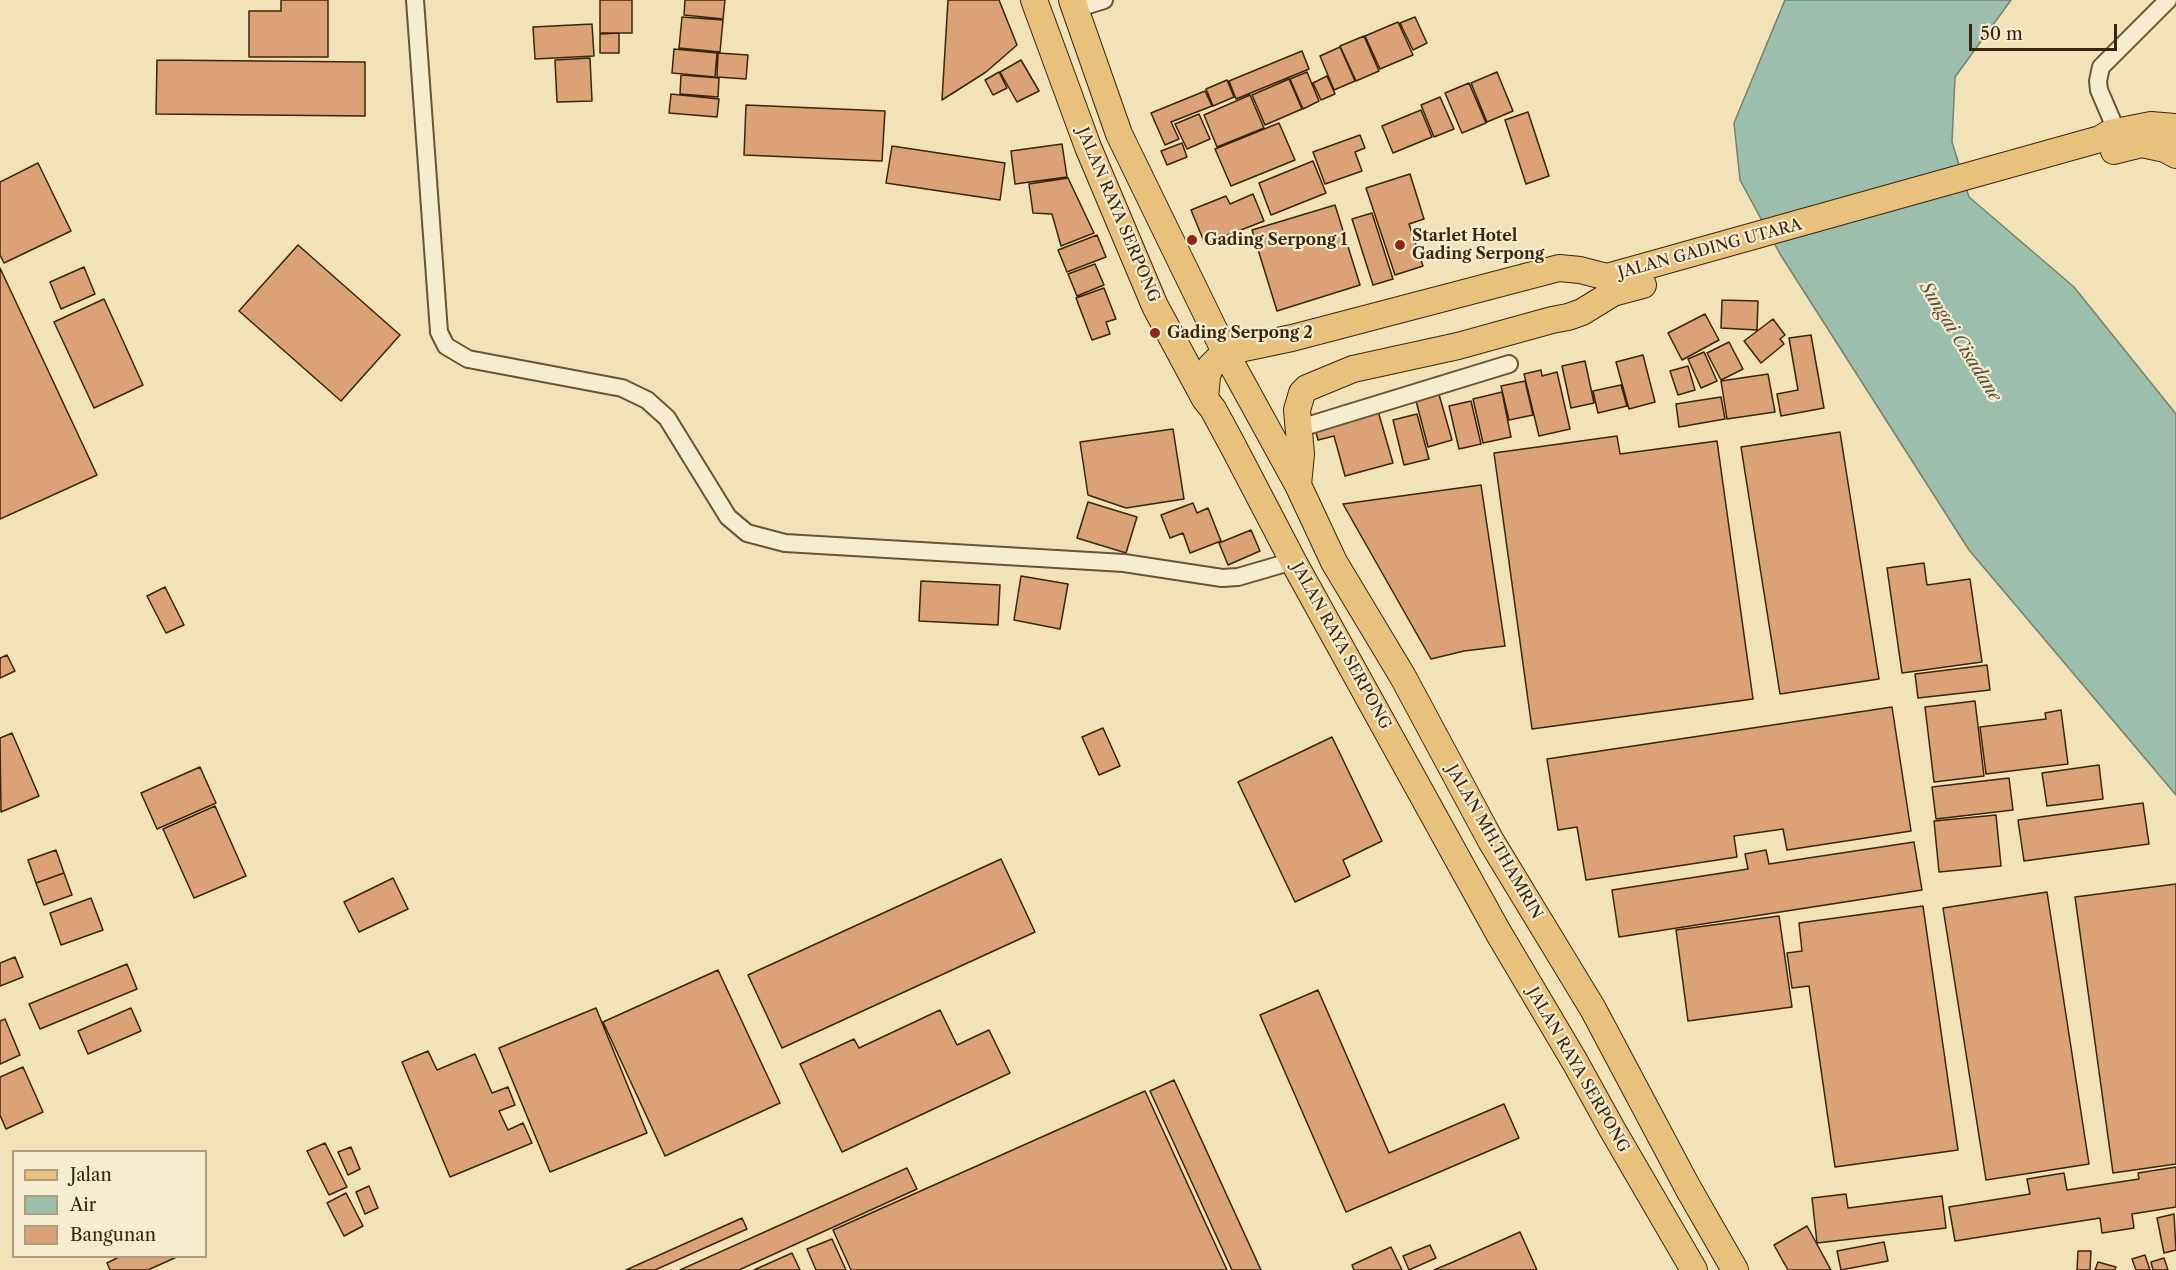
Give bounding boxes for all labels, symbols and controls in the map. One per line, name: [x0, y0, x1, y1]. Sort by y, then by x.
scale bar: [1972, 12, 2120, 50]
text: 50 m: [1980, 23, 2023, 45]
street label: JALAN RAYA SERPONG: [1072, 125, 1164, 305]
street label: JALAN GADING UTARA: [1616, 215, 1804, 283]
place label: Starlet Hotel Gading Serpong: [1412, 226, 1544, 264]
place label: Gading Serpong 1: [1204, 230, 1347, 250]
marker: Gading Serpong 1: [1185, 233, 1199, 247]
marker: Starlet Hotel Gading Serpong: [1393, 238, 1407, 252]
water label: Sungai Cisadane: [1914, 278, 2006, 406]
place label: Gading Serpong 2: [1167, 323, 1313, 343]
marker: Gading Serpong 2: [1148, 326, 1162, 340]
street label: JALAN RAYA SERPONG: [1287, 559, 1395, 733]
street label: JALAN MH.THAMRIN: [1442, 761, 1546, 923]
street label: JALAN RAYA SERPONG: [1523, 984, 1633, 1156]
legend: [12, 1150, 207, 1258]
text: Jalan: [70, 1164, 112, 1186]
text: Air: [70, 1194, 96, 1216]
text: Bangunan: [70, 1224, 156, 1246]

